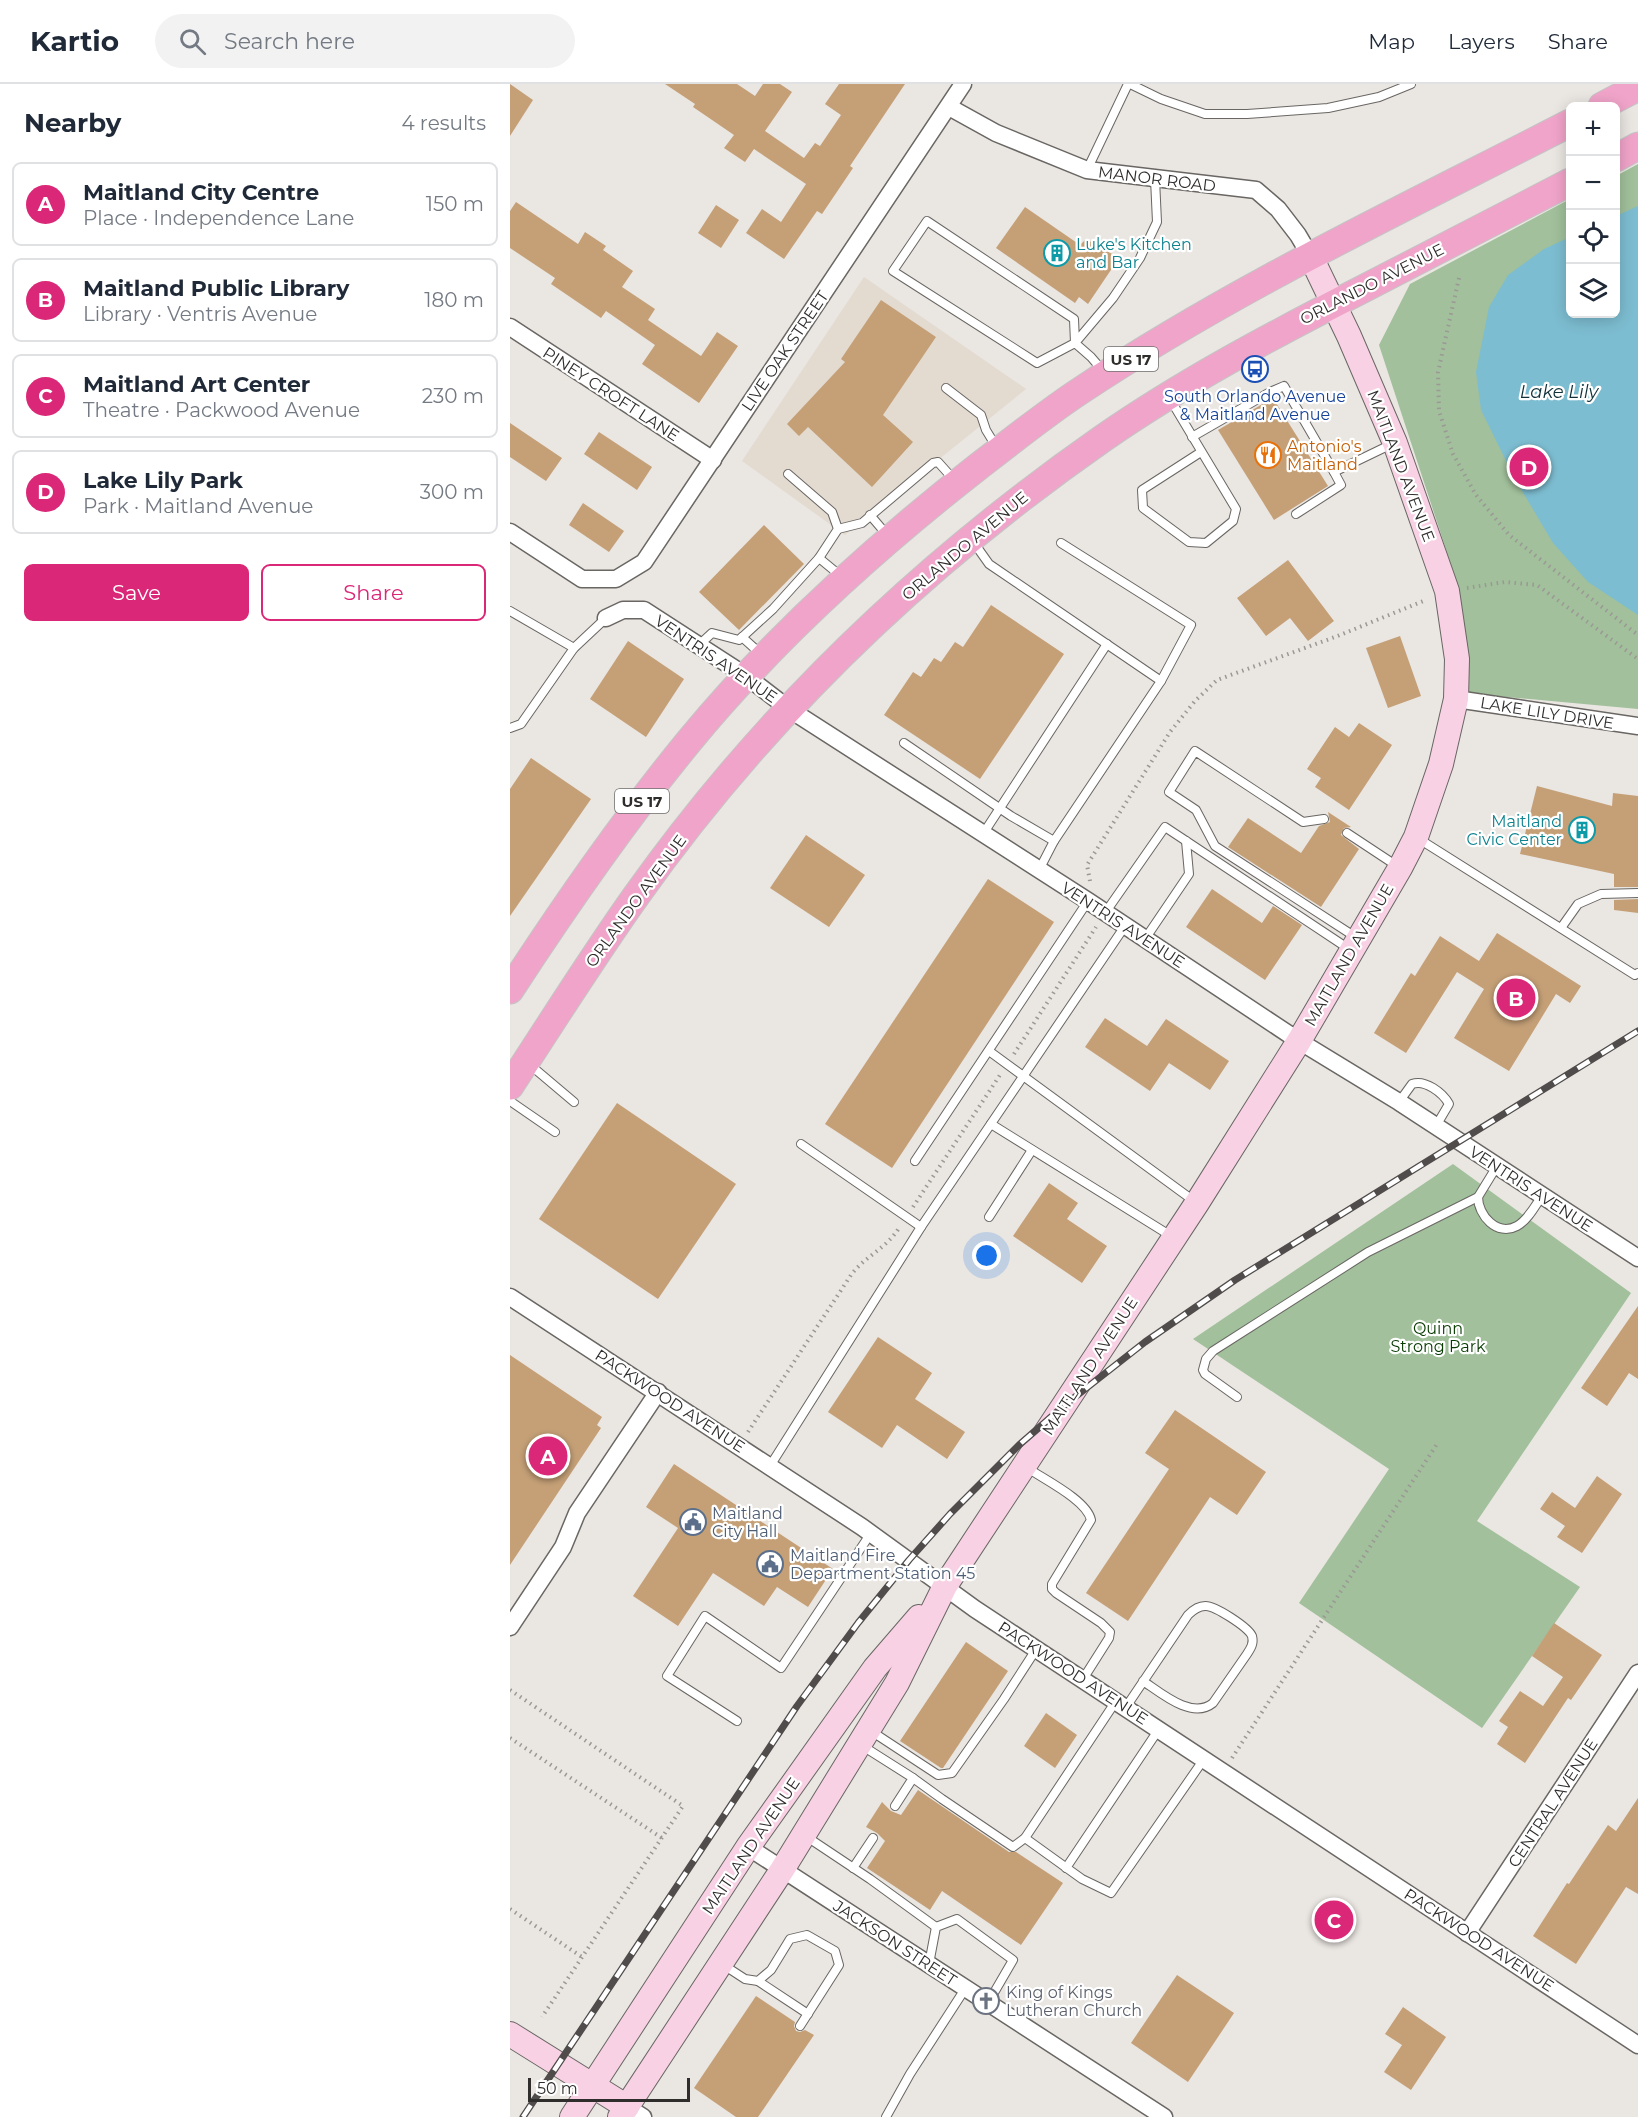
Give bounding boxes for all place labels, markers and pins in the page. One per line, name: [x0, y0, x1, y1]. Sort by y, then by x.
place label: Luke's Kitchen and Bar: [1076, 235, 1192, 272]
building icon: Luke's Kitchen and Bar: [1042, 238, 1072, 268]
bus stop icon: South Orlando Avenue & Maitland Avenue: [1240, 354, 1270, 384]
place label: South Orlando Avenue & Maitland Avenue: [1164, 387, 1346, 424]
place label: Antonio's Maitland: [1287, 437, 1362, 474]
restaurant icon: Antonio's Maitland: [1253, 440, 1283, 470]
pin: D: [1510, 444, 1548, 490]
place label: Maitland Civic Center: [1466, 812, 1562, 849]
building icon: Maitland Civic Center: [1567, 815, 1597, 845]
pin: B: [1496, 976, 1536, 1020]
pin: A: [528, 1434, 567, 1478]
place label: Maitland City Hall: [712, 1504, 783, 1541]
public building icon: Maitland City Hall: [678, 1507, 708, 1537]
place label: Maitland Fire Department Station 45: [790, 1546, 975, 1583]
public building icon: Maitland Fire Department Station 45: [755, 1549, 785, 1579]
pin: C: [1314, 1898, 1354, 1942]
place label: King of Kings Lutheran Church: [1006, 1983, 1142, 2020]
church icon: King of Kings Lutheran Church: [971, 1986, 1001, 2016]

